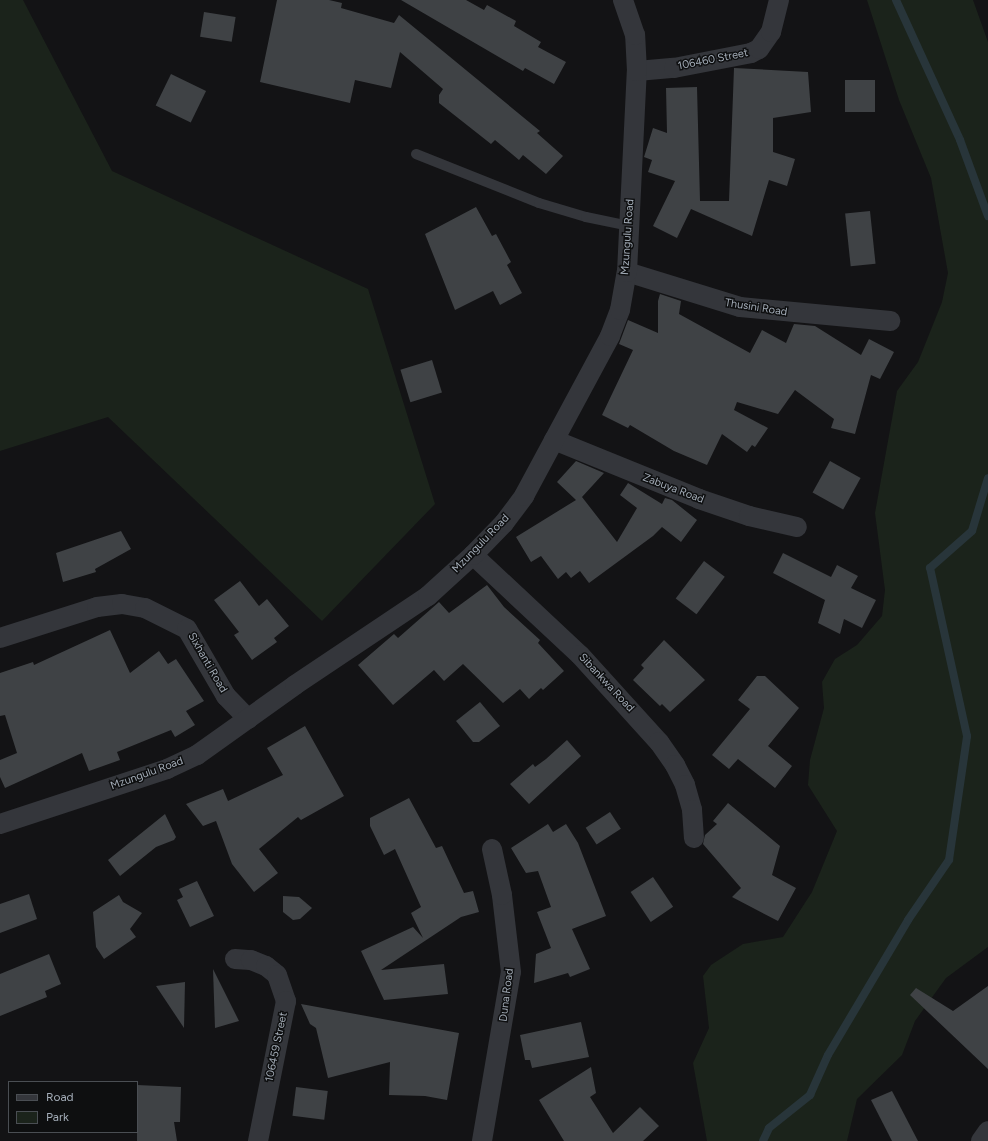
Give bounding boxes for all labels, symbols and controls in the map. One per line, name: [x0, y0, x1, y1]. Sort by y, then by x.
street label: 106460 Street: [677, 47, 749, 73]
street label: Mzungulu Road: [619, 199, 637, 275]
street label: Thusini Road: [724, 297, 788, 319]
street label: Zabuya Road: [641, 471, 705, 507]
street label: Mzungulu Road: [450, 512, 512, 576]
street label: Sixhanti Road: [184, 631, 230, 695]
street label: Sibankwa Road: [576, 651, 636, 715]
street label: Mzungulu Road: [109, 755, 185, 793]
street label: Duna Road: [497, 968, 517, 1022]
street label: 106459 Street: [263, 1011, 291, 1083]
legend: [8, 1081, 138, 1133]
text: Road: [46, 1090, 74, 1104]
text: Park: [46, 1110, 69, 1124]

